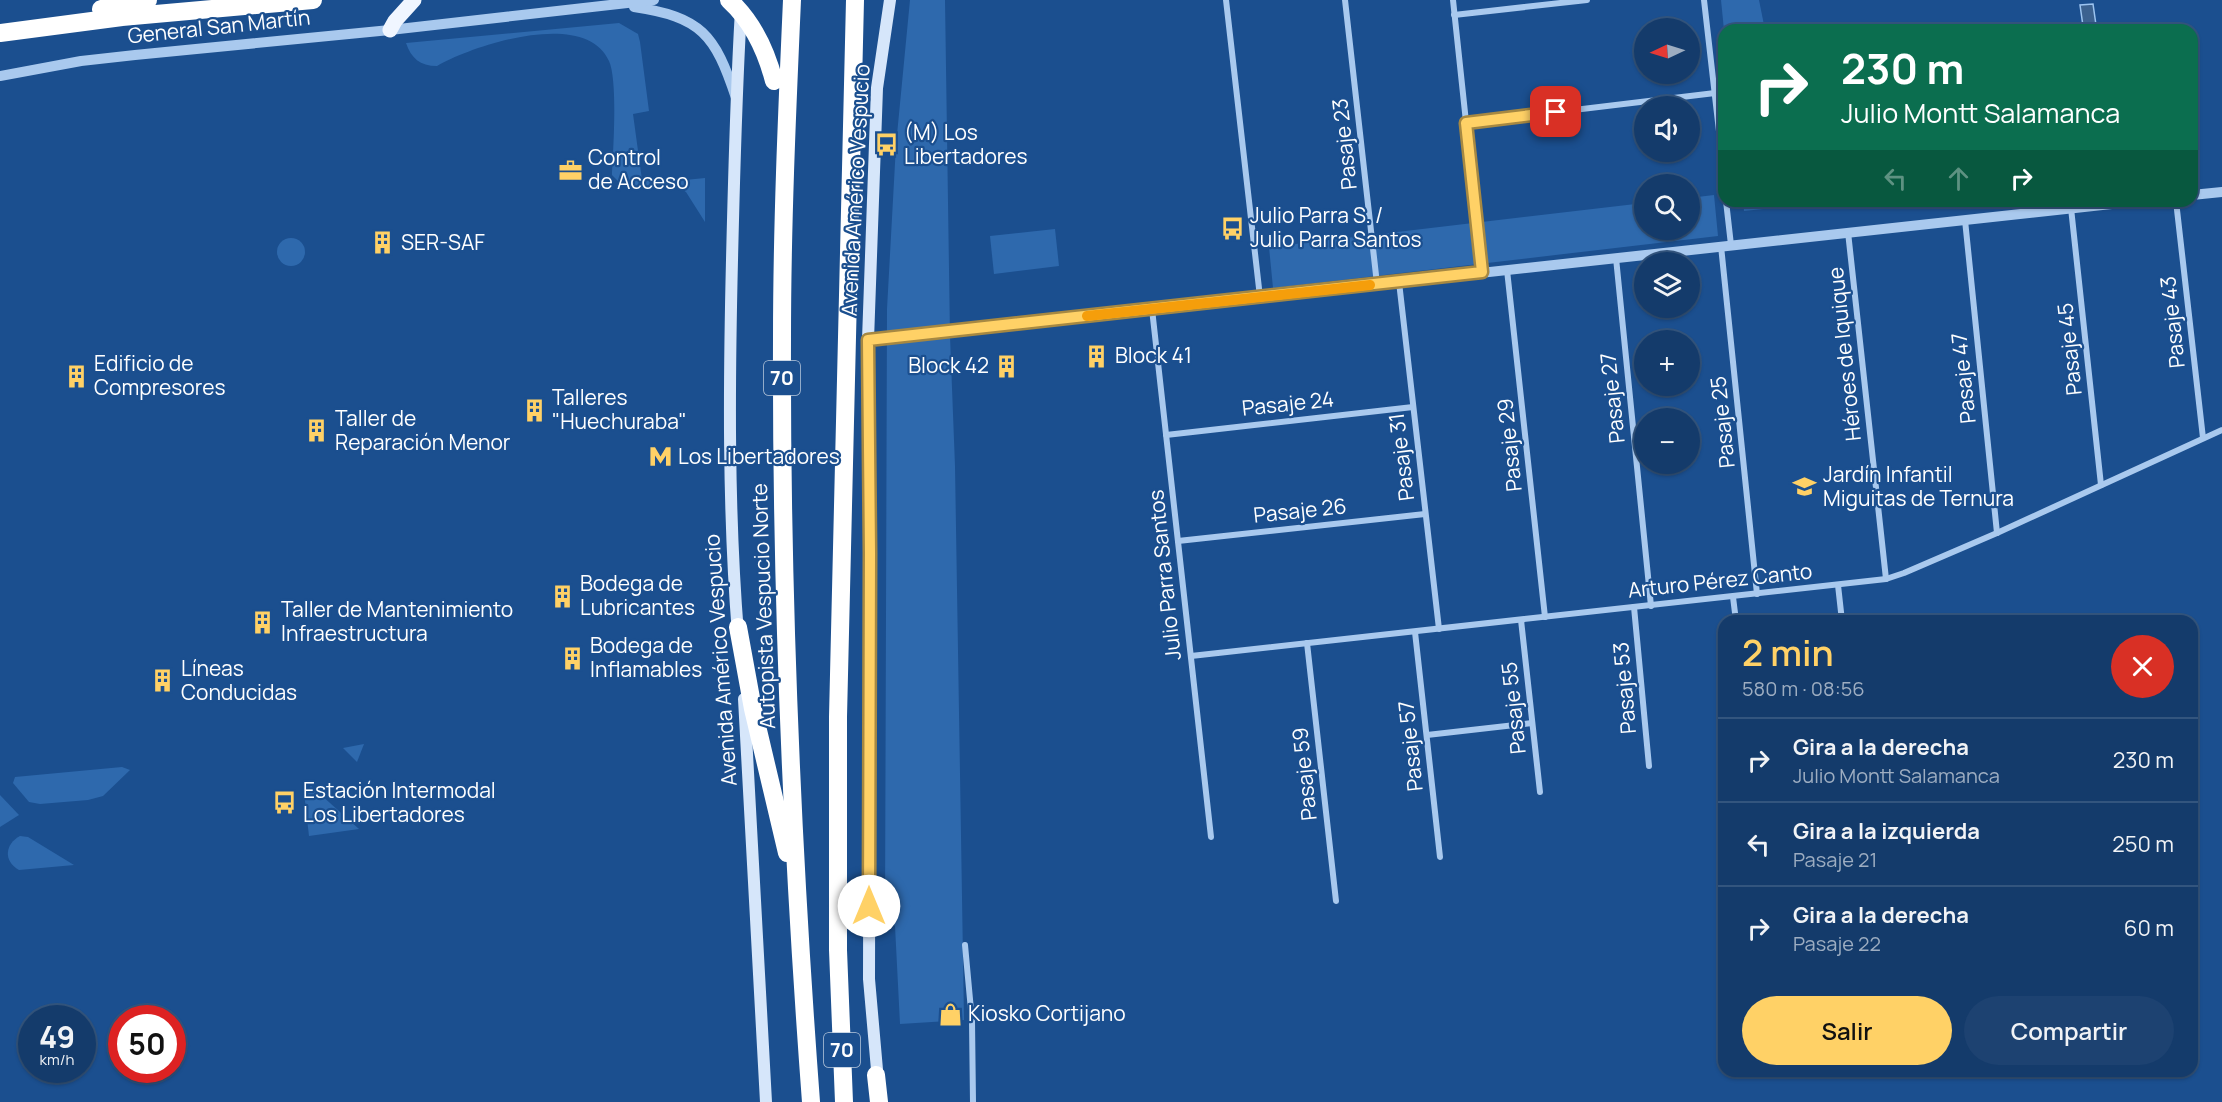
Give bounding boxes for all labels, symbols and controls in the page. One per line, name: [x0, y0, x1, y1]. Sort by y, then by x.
street label: General San Martín: [126, 3, 312, 50]
north arrow: [1634, 18, 1700, 84]
map controls: [1634, 18, 1700, 474]
text: 230 m: [1841, 39, 1964, 97]
icon: right: [1742, 48, 1820, 126]
street label: Avenida Américo Vespucio: [834, 63, 876, 317]
pin: [1530, 86, 1581, 137]
text: Julio Montt Salamanca: [1841, 94, 2120, 131]
icon: arrive: [1539, 95, 1572, 128]
button: sound: [1634, 96, 1700, 162]
street label: Pasaje 23: [1325, 97, 1363, 191]
place label: (M) Los Libertadores: [904, 118, 1028, 170]
bus stop icon: (M) Los Libertadores: [873, 132, 899, 158]
place label: Control de Acceso: [588, 143, 689, 195]
office icon: Control de Acceso: [557, 157, 583, 183]
icon: left: [1879, 162, 1912, 195]
icon: ahead: [1942, 162, 1975, 195]
icon: right: [2005, 162, 2038, 195]
button: search: [1634, 174, 1700, 240]
place label: Julio Parra S. / Julio Parra Santos: [1250, 201, 1422, 253]
bus stop icon: Julio Parra S. / Julio Parra Santos: [1219, 215, 1245, 241]
place label: SER-SAF: [401, 228, 485, 256]
building icon: SER-SAF: [370, 230, 396, 256]
button: layers: [1634, 252, 1700, 318]
street label: Héroes de Iquique: [1821, 266, 1867, 442]
street label: Pasaje 43: [2153, 275, 2191, 369]
street label: Pasaje 45: [2050, 301, 2088, 397]
button: +: [1634, 330, 1700, 396]
street label: Pasaje 47: [1944, 331, 1982, 425]
place label: Block 41: [1115, 341, 1192, 369]
building icon: Block 41: [1084, 343, 1110, 369]
place label: Edificio de Compresores: [94, 349, 225, 401]
place label: Block 42: [908, 351, 989, 379]
street label: Pasaje 27: [1593, 351, 1631, 445]
building icon: Block 42: [994, 353, 1020, 379]
road number: 70: [764, 361, 800, 395]
building icon: Edificio de Compresores: [63, 363, 89, 389]
street label: Pasaje 25: [1703, 375, 1741, 470]
place label: Talleres "Huechuraba": [552, 383, 687, 435]
street label: Pasaje 24: [1241, 384, 1335, 422]
building icon: Talleres "Huechuraba": [521, 397, 547, 423]
street label: Pasaje 29: [1490, 397, 1528, 493]
place label: Taller de Reparación Menor: [335, 404, 511, 456]
button: −: [1634, 408, 1700, 474]
street label: Pasaje 31: [1382, 412, 1420, 503]
building icon: Taller de Reparación Menor: [304, 418, 330, 444]
place label: Los Libertadores: [678, 442, 840, 470]
metro station icon: Los Libertadores: [647, 444, 673, 470]
place label: Jardín Infantil Miguitas de Ternura: [1823, 460, 2014, 512]
school or university icon: Jardín Infantil Miguitas de Ternura: [1792, 474, 1818, 500]
street label: Autopista Vespucio Norte: [745, 483, 781, 729]
street label: Julio Parra Santos: [1141, 488, 1187, 662]
street label: Pasaje 26: [1252, 491, 1348, 529]
street label: Avenida Américo Vespucio: [697, 533, 743, 787]
street label: Arturo Pérez Canto: [1626, 556, 1813, 604]
place label: Bodega de Lubricantes: [580, 569, 695, 621]
building icon: Bodega de Lubricantes: [549, 583, 575, 609]
place label: Taller de Mantenimiento Infraestructura: [281, 595, 513, 647]
building icon: Taller de Mantenimiento Infraestructura: [250, 609, 276, 635]
text: 2 min: [1742, 628, 1834, 677]
place label: Bodega de Inflamables: [590, 631, 702, 683]
button: close: [2111, 635, 2174, 698]
street label: Pasaje 53: [1606, 641, 1642, 735]
building icon: Bodega de Inflamables: [559, 645, 585, 671]
place label: Líneas Conducidas: [181, 654, 297, 706]
street label: Pasaje 55: [1494, 661, 1532, 756]
building icon: Líneas Conducidas: [150, 668, 176, 694]
text: 580 m · 08:56: [1742, 675, 1865, 702]
street label: Pasaje 57: [1391, 699, 1429, 793]
street label: Pasaje 59: [1285, 726, 1323, 822]
text: Gira a la derecha: [1793, 732, 1969, 762]
icon: right: [1742, 744, 1775, 777]
text: 230 m: [2113, 745, 2174, 775]
text: Julio Montt Salamanca: [1793, 762, 2000, 789]
place label: Estación Intermodal Los Libertadores: [303, 776, 496, 828]
bus stop icon: Estación Intermodal Los Libertadores: [272, 790, 298, 816]
text: Gira a la izquierda: [1793, 816, 1980, 846]
icon: left: [1742, 828, 1775, 861]
text: 250 m: [2112, 829, 2174, 859]
text: Pasaje 21: [1793, 846, 1877, 873]
position arrow: [837, 874, 901, 938]
text: Gira a la derecha: [1793, 900, 1969, 930]
icon: right: [1742, 912, 1775, 945]
text: 60 m: [2124, 913, 2174, 943]
text: Pasaje 22: [1793, 930, 1881, 957]
button: Salir: [1742, 996, 1952, 1065]
button: Compartir: [1964, 996, 2174, 1065]
place label: Kiosko Cortijano: [968, 999, 1126, 1027]
shop icon: Kiosko Cortijano: [937, 1001, 963, 1027]
speed limit sign: 50: [108, 1005, 186, 1083]
text: 49: [39, 1016, 75, 1057]
road number: 70: [824, 1033, 860, 1067]
text: km/h: [40, 1049, 74, 1070]

